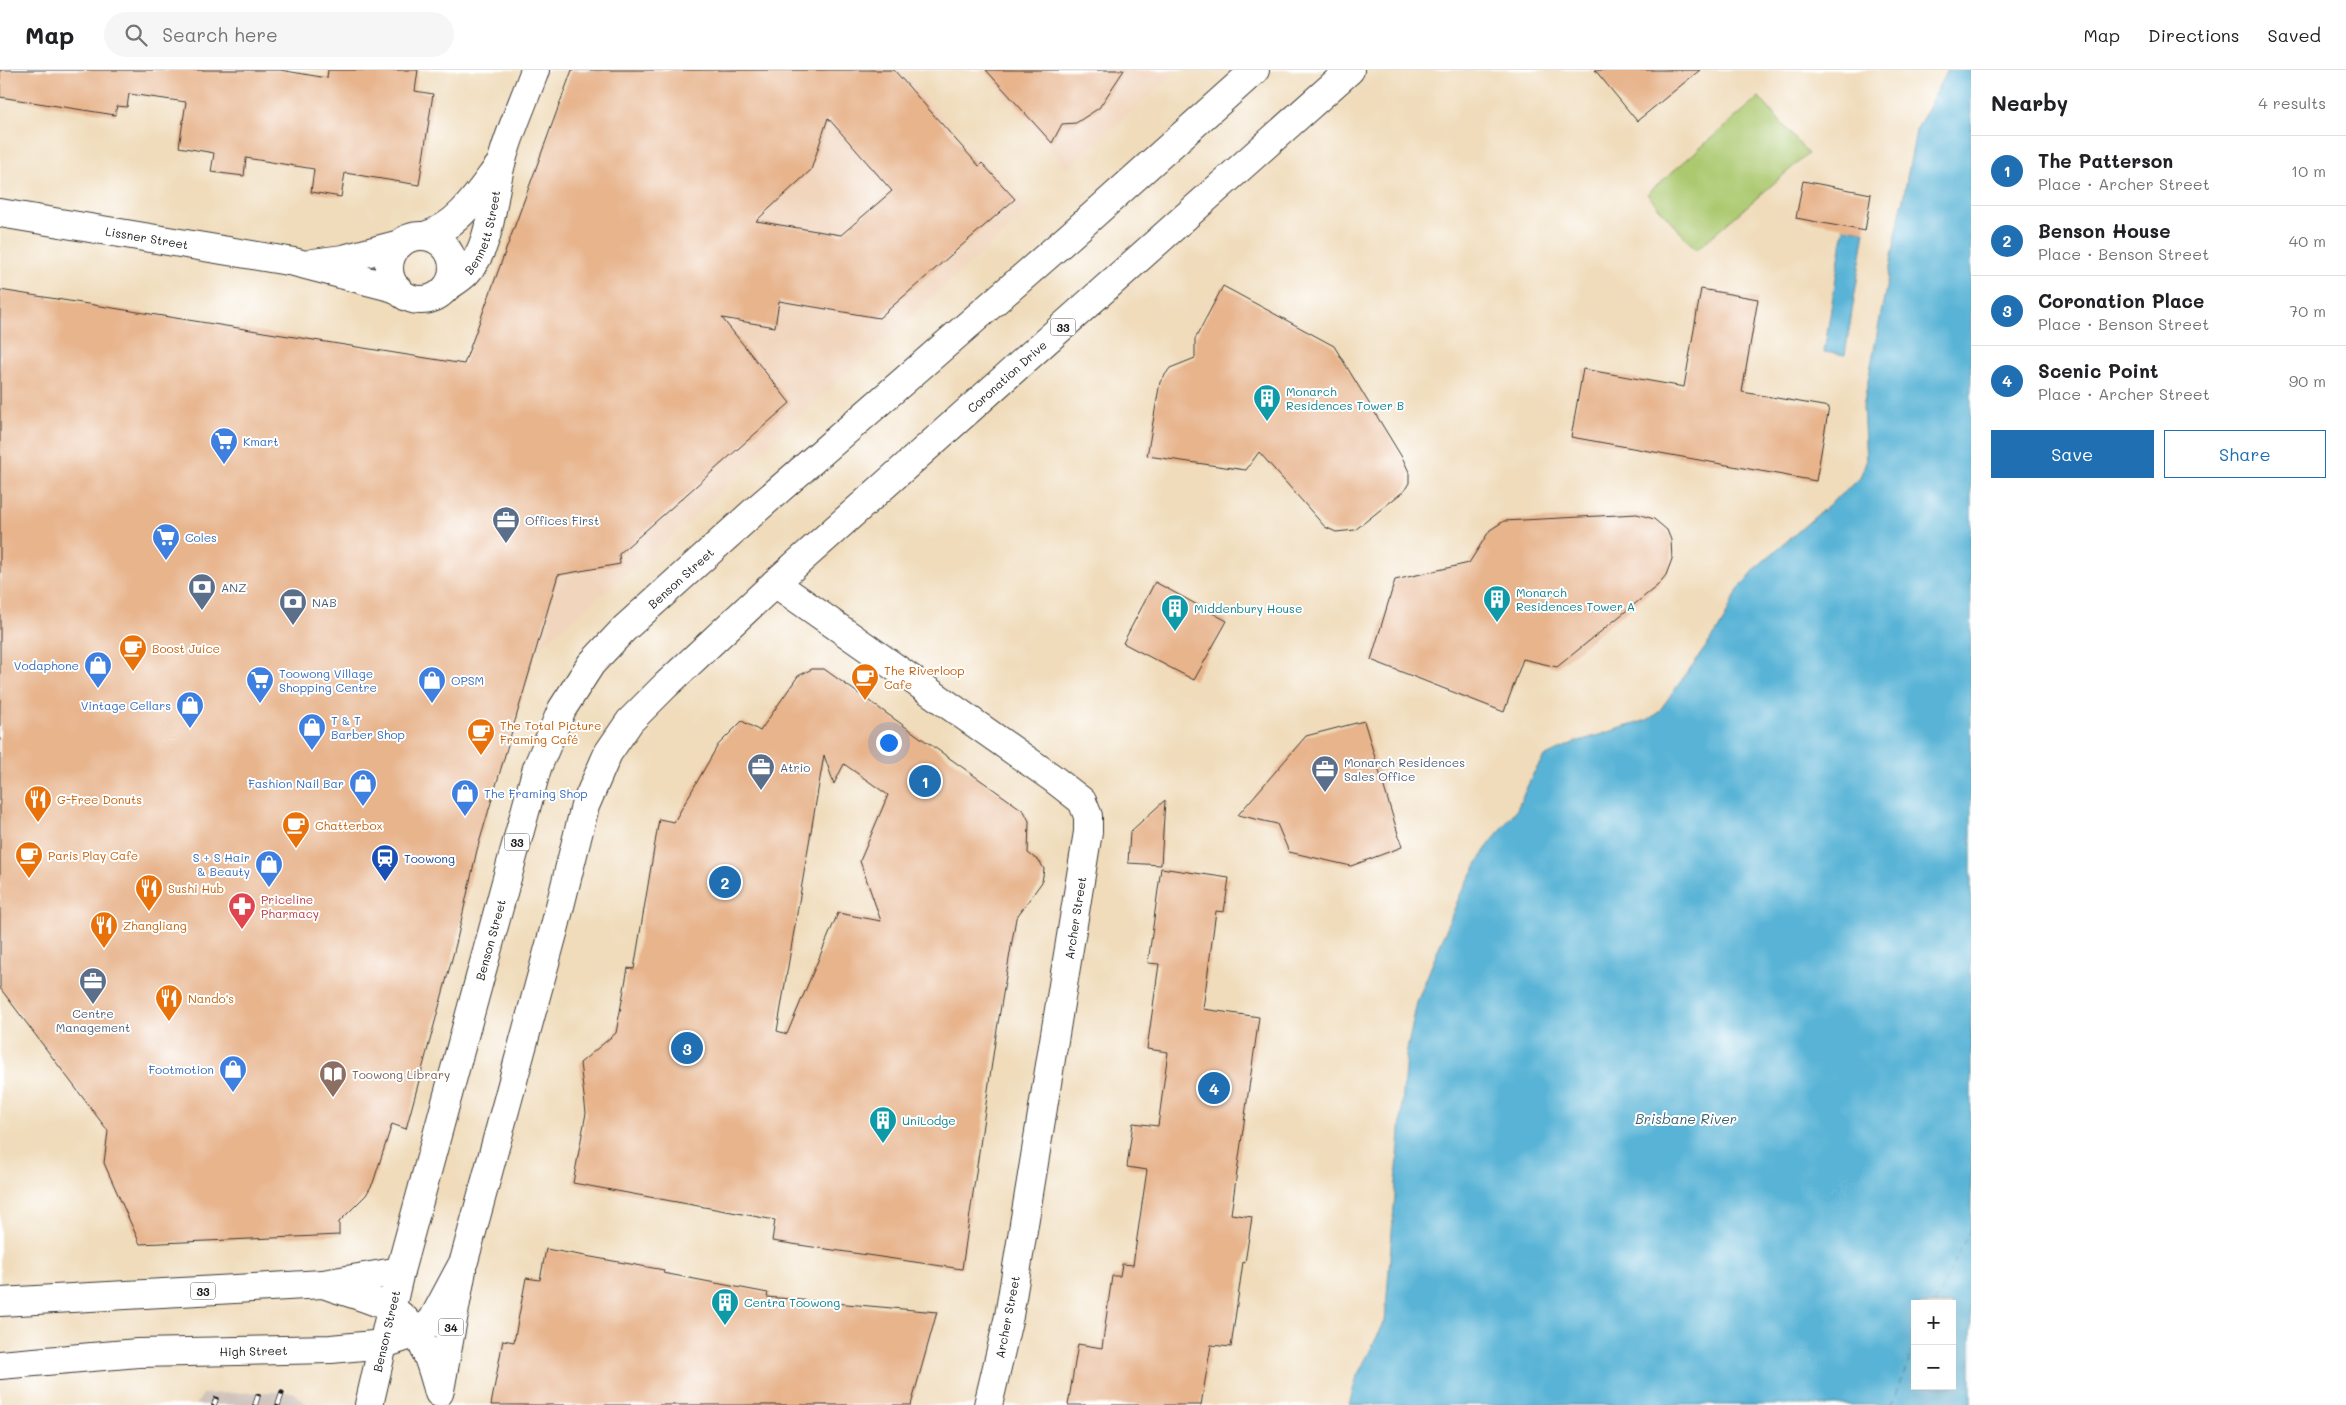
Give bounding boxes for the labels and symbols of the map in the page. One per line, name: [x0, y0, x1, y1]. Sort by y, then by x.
street label: Bennett Street: [461, 189, 503, 278]
street label: Lissner Street: [104, 223, 190, 252]
road number: 33: [1050, 318, 1076, 336]
street label: Coronation Drive: [964, 337, 1050, 416]
building icon: Monarch Residences Tower B: [1252, 383, 1282, 422]
place label: Monarch Residences Tower B: [1286, 383, 1404, 413]
supermarket icon: Kmart: [209, 426, 239, 465]
place label: Kmart: [243, 433, 279, 449]
office icon: Offices First: [491, 505, 521, 544]
place label: Offices First: [525, 512, 599, 528]
supermarket icon: Coles: [151, 522, 181, 561]
place label: Coles: [185, 529, 217, 545]
street label: Benson Street: [644, 544, 717, 612]
bank icon: ANZ: [187, 572, 217, 611]
place label: ANZ: [221, 579, 246, 595]
building icon: Monarch Residences Tower A: [1482, 584, 1512, 623]
place label: Monarch Residences Tower A: [1516, 584, 1635, 614]
bank icon: NAB: [278, 587, 308, 626]
building icon: Middenbury House: [1160, 593, 1190, 632]
place label: NAB: [312, 594, 337, 610]
place label: Middenbury House: [1194, 600, 1302, 616]
cafe icon: Boost Juice: [118, 633, 148, 672]
place label: Boost Juice: [152, 640, 220, 656]
shop icon: Vodaphone: [83, 650, 113, 689]
place label: Vodaphone: [14, 657, 79, 673]
cafe icon: The Riverloop Cafe: [850, 662, 880, 701]
place label: The Riverloop Cafe: [884, 662, 965, 692]
supermarket icon: Toowong Village Shopping Centre: [245, 665, 275, 704]
place label: Toowong Village Shopping Centre: [279, 665, 377, 695]
shop icon: OPSM: [417, 665, 447, 704]
place label: OPSM: [451, 672, 484, 688]
shop icon: Vintage Cellars: [175, 690, 205, 729]
place label: Vintage Cellars: [81, 697, 171, 713]
shop icon: T & T Barber Shop: [297, 712, 327, 751]
place label: T & T Barber Shop: [331, 712, 405, 742]
cafe icon: The Total Picture Framing Café: [466, 717, 496, 756]
place label: The Total Picture Framing Café: [500, 717, 602, 747]
your location: [876, 730, 902, 756]
office icon: Atrio: [746, 752, 776, 791]
office icon: Monarch Residences Sales Office: [1310, 754, 1340, 793]
place label: Monarch Residences Sales Office: [1344, 754, 1465, 784]
place label: Atrio: [780, 759, 810, 775]
pin: 1: [909, 762, 941, 800]
shop icon: Fashion Nail Bar: [348, 768, 378, 807]
place label: Fashion Nail Bar: [248, 775, 344, 791]
shop icon: The Framing Shop: [450, 778, 480, 817]
restaurant icon: G-Free Donuts: [23, 784, 53, 823]
place label: The Framing Shop: [484, 785, 588, 801]
place label: G-Free Donuts: [57, 791, 142, 807]
cafe icon: Chatterbox: [281, 810, 311, 849]
place label: Chatterbox: [315, 817, 383, 833]
road number: 33: [504, 834, 530, 850]
cafe icon: Paris Play Cafe: [14, 840, 44, 879]
station icon: Toowong: [370, 843, 400, 882]
place label: Paris Play Cafe: [48, 847, 138, 863]
place label: S + S Hair & Beauty: [193, 849, 250, 879]
shop icon: S + S Hair & Beauty: [254, 849, 284, 888]
place label: Toowong: [404, 850, 455, 866]
pin: 2: [709, 863, 741, 901]
restaurant icon: Sushi Hub: [134, 873, 164, 912]
street label: Archer Street: [1061, 875, 1089, 961]
place label: Sushi Hub: [168, 880, 224, 896]
pharmacy icon: Priceline Pharmacy: [227, 891, 257, 930]
place label: Priceline Pharmacy: [261, 891, 319, 921]
street label: Benson Street: [472, 897, 509, 982]
restaurant icon: Zhangliang: [89, 910, 119, 949]
place label: Zhangliang: [123, 917, 187, 933]
office icon: Centre Management: [78, 966, 108, 1005]
restaurant icon: Nando's: [154, 983, 184, 1022]
place label: Nando's: [188, 990, 234, 1006]
place label: Centre Management: [56, 1005, 130, 1035]
pin: 3: [671, 1029, 703, 1067]
shop icon: Footmotion: [218, 1054, 248, 1093]
library icon: Toowong Library: [318, 1059, 348, 1098]
place label: Footmotion: [148, 1061, 214, 1077]
place label: Toowong Library: [352, 1066, 450, 1082]
pin: 4: [1198, 1069, 1230, 1107]
building icon: UniLodge: [868, 1105, 898, 1144]
water label: Brisbane River: [1635, 1109, 1737, 1128]
place label: UniLodge: [902, 1112, 956, 1128]
street label: Archer Street: [991, 1274, 1023, 1360]
road number: 33: [190, 1282, 216, 1300]
building icon: Centra Toowong: [710, 1287, 740, 1326]
street label: Benson Street: [369, 1289, 403, 1373]
place label: Centra Toowong: [744, 1294, 840, 1310]
road number: 34: [438, 1318, 464, 1336]
street label: High Street: [219, 1342, 288, 1359]

